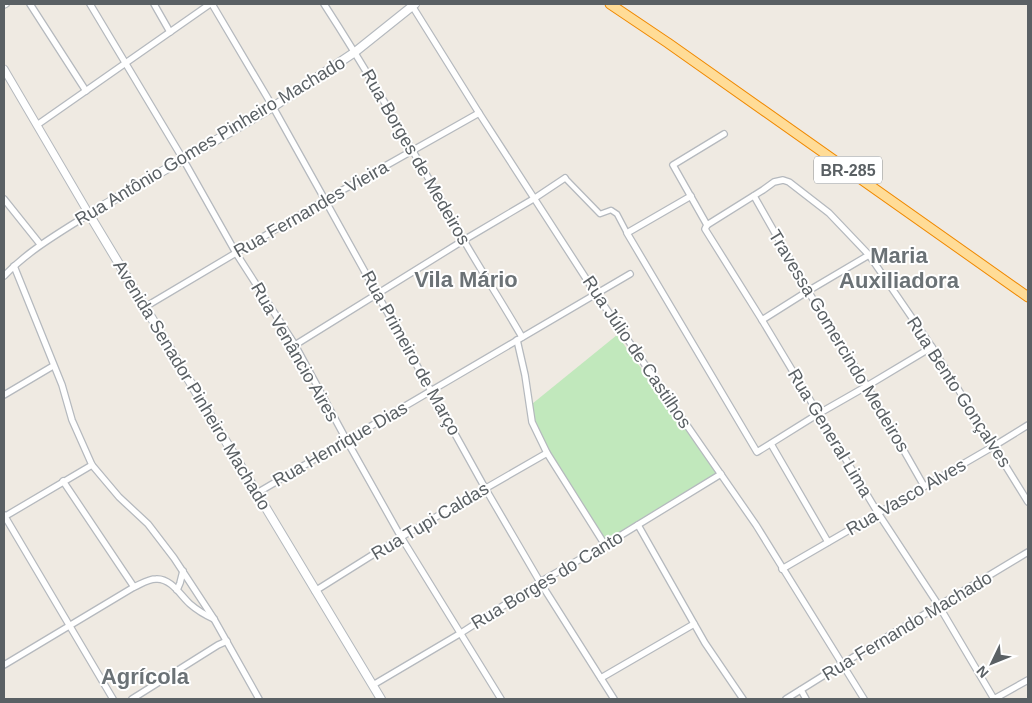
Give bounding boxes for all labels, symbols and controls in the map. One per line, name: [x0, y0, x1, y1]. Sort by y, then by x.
street label: Rua Antônio Gomes Pinheiro Machado: [71, 52, 349, 230]
street label: Rua Borges de Medeiros: [358, 66, 474, 248]
street label: Rua Fernandes Vieira: [230, 156, 393, 261]
road number: BR-285: [814, 156, 882, 184]
street label: Travessa Gomercindo Medeiros: [765, 226, 913, 456]
district label: Maria Auxiliadora: [839, 243, 960, 293]
street label: Avenida Senador Pinheiro Machado: [109, 256, 275, 514]
street label: Rua Primeiro de Março: [357, 267, 465, 439]
district label: Vila Mário: [414, 267, 518, 292]
street label: Rua Júlio de Castilhos: [579, 272, 695, 432]
street label: Rua Venâncio Aires: [247, 279, 343, 425]
street label: Rua Bento Gonçalves: [903, 313, 1015, 471]
street label: Rua General Lima: [784, 365, 877, 502]
street label: Rua Henrique Dias: [269, 397, 411, 491]
street label: Rua Vasco Alves: [843, 455, 969, 539]
street label: Rua Tupi Caldas: [368, 478, 492, 564]
street label: Rua Borges do Canto: [468, 527, 626, 633]
street label: Rua Fernando Machado: [819, 567, 995, 685]
north arrow: [967, 638, 1017, 688]
text: N: [973, 663, 992, 681]
district label: Agrícola: [101, 664, 190, 689]

